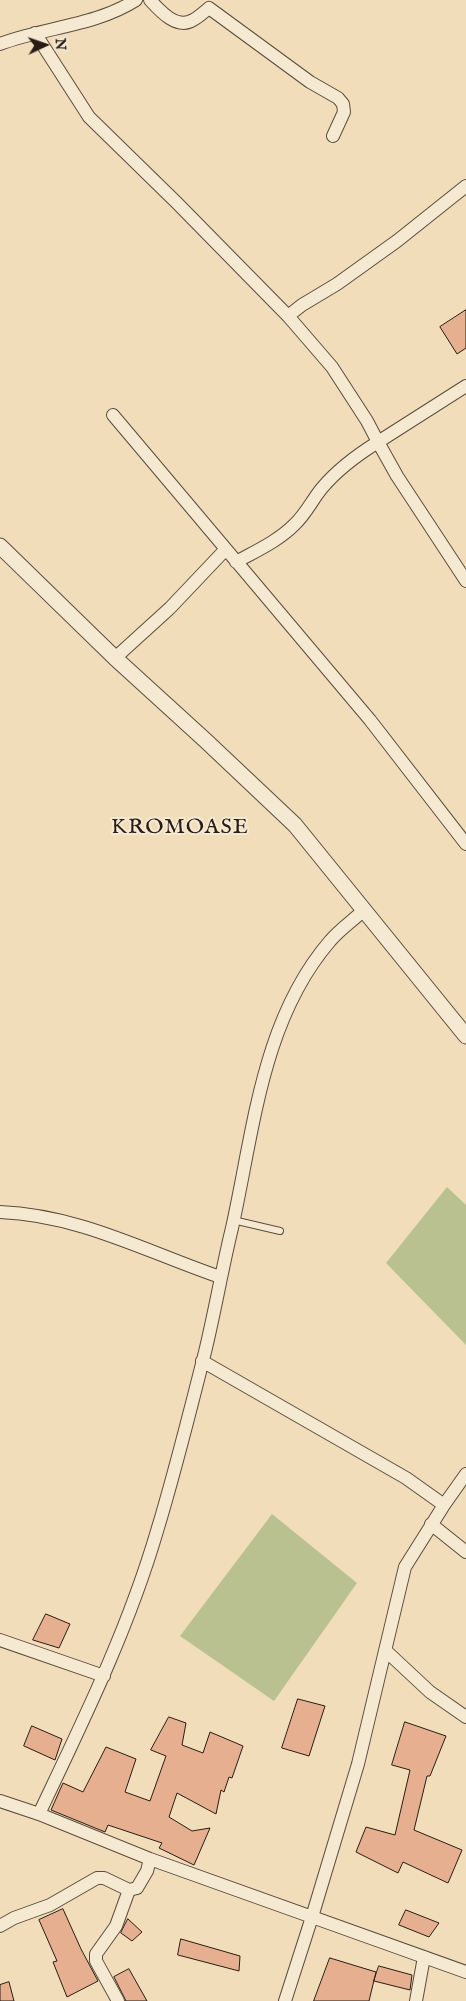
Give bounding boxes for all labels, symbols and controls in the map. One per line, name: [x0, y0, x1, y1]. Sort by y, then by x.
north arrow: [20, 20, 70, 70]
text: N: [51, 38, 69, 51]
district label: KROMOASE: [110, 815, 250, 841]

